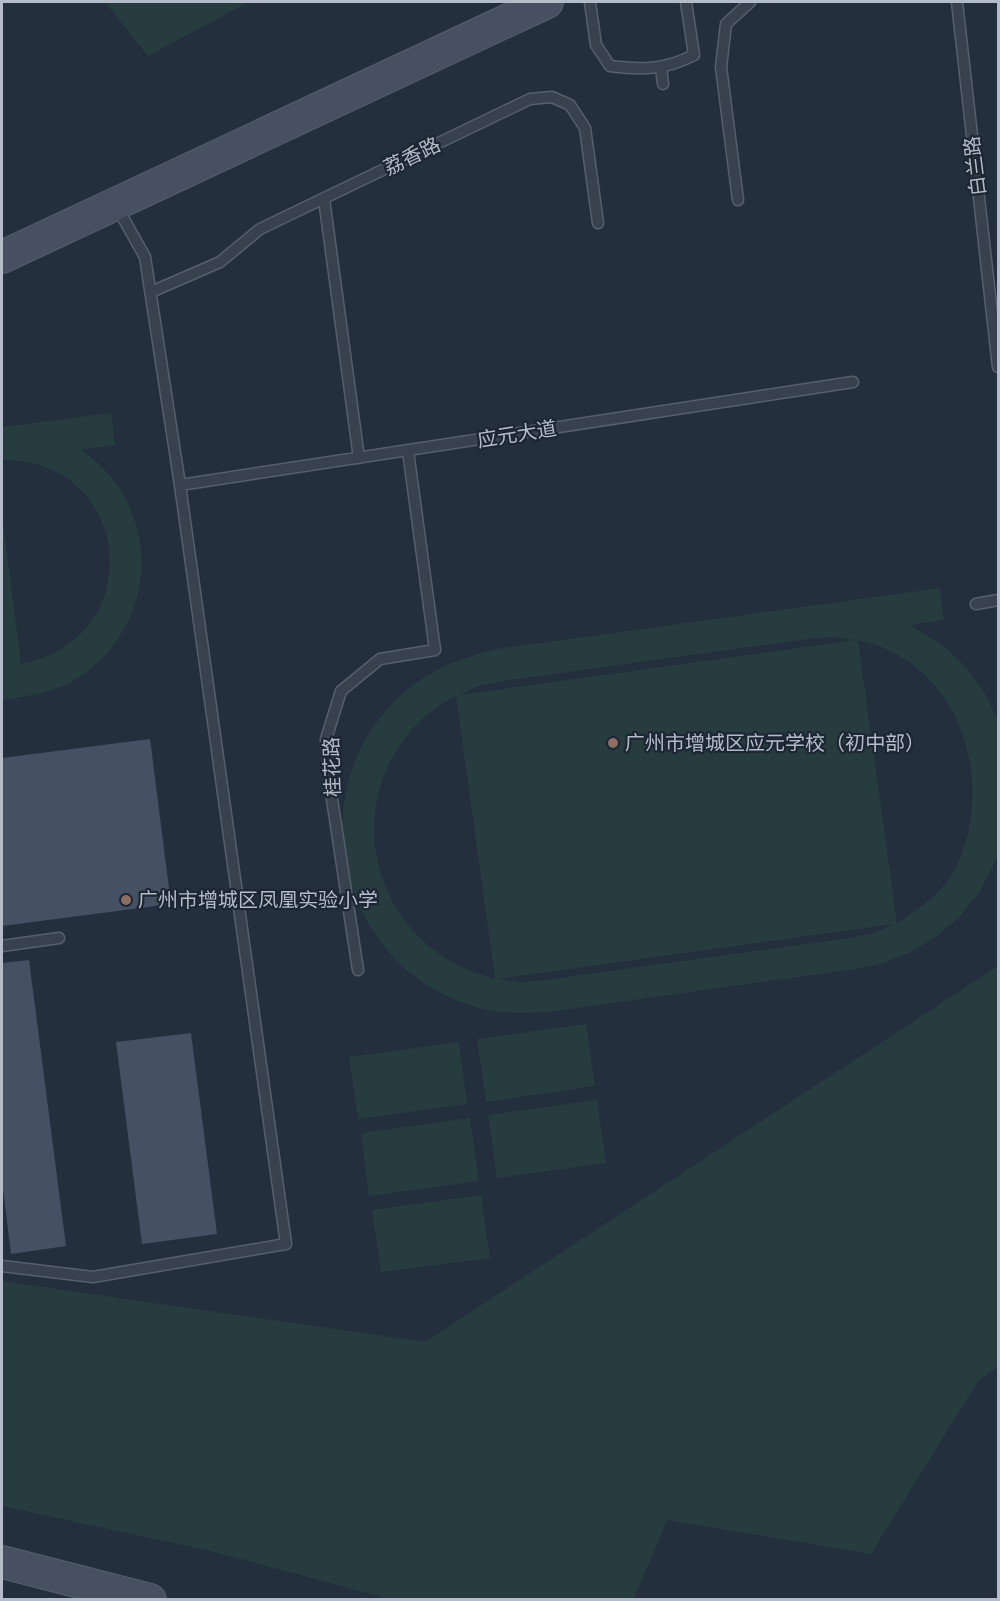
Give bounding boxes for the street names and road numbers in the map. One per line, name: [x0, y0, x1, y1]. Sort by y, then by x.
street label: 荔香路: [380, 133, 445, 181]
street label: 白兰路: [960, 135, 992, 197]
street label: 应元大道: [476, 417, 559, 453]
street label: 桂花路: [320, 737, 346, 797]

